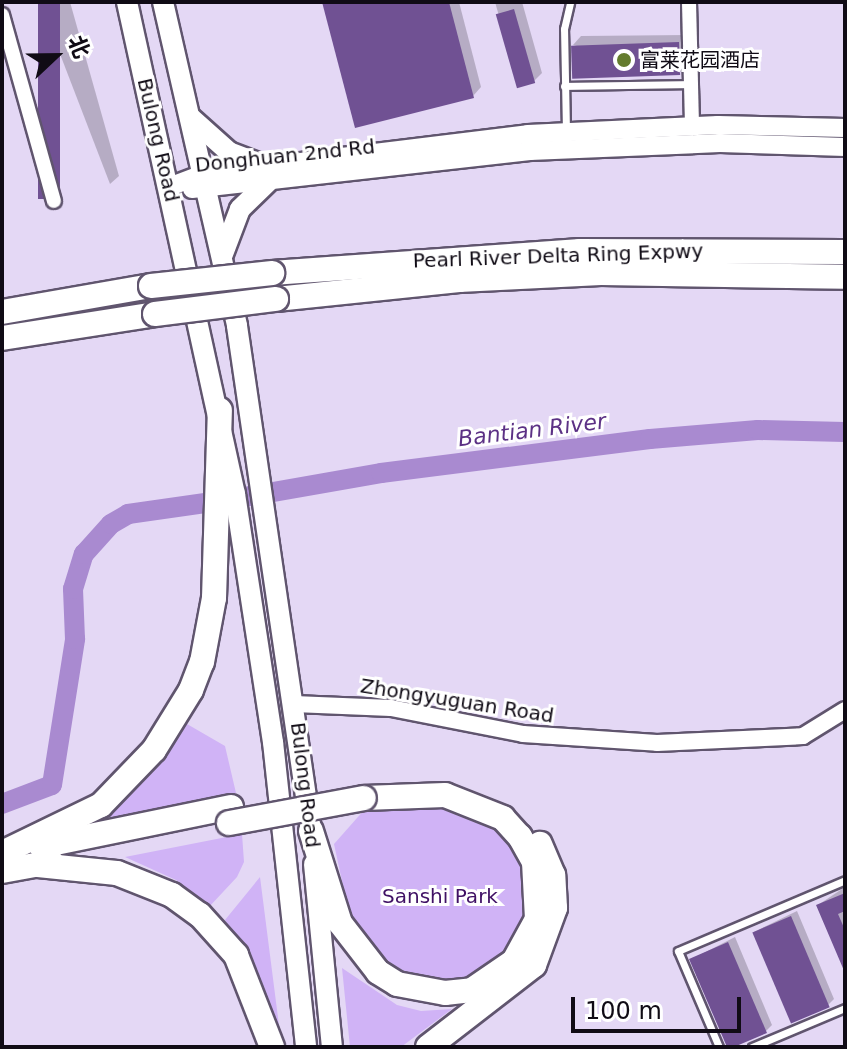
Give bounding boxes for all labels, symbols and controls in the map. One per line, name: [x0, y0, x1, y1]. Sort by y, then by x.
north arrow: [16, 16, 96, 96]
text: 北: [63, 32, 94, 62]
place label: 富莱花园酒店: [640, 48, 760, 72]
marker: 富莱花园酒店: [615, 51, 633, 69]
street label: Bulong Road: [132, 76, 184, 204]
street label: Donghuan 2nd Rd: [194, 135, 376, 177]
street label: Pearl River Delta Ring Expwy: [412, 239, 704, 273]
water label: Bantian River: [457, 408, 607, 452]
street label: Zhongyuguan Road: [359, 674, 555, 728]
street label: Bulong Road: [285, 721, 325, 849]
park label: Sanshi Park: [382, 884, 498, 908]
scale bar: [575, 981, 745, 1031]
text: 100 m: [585, 997, 662, 1025]

